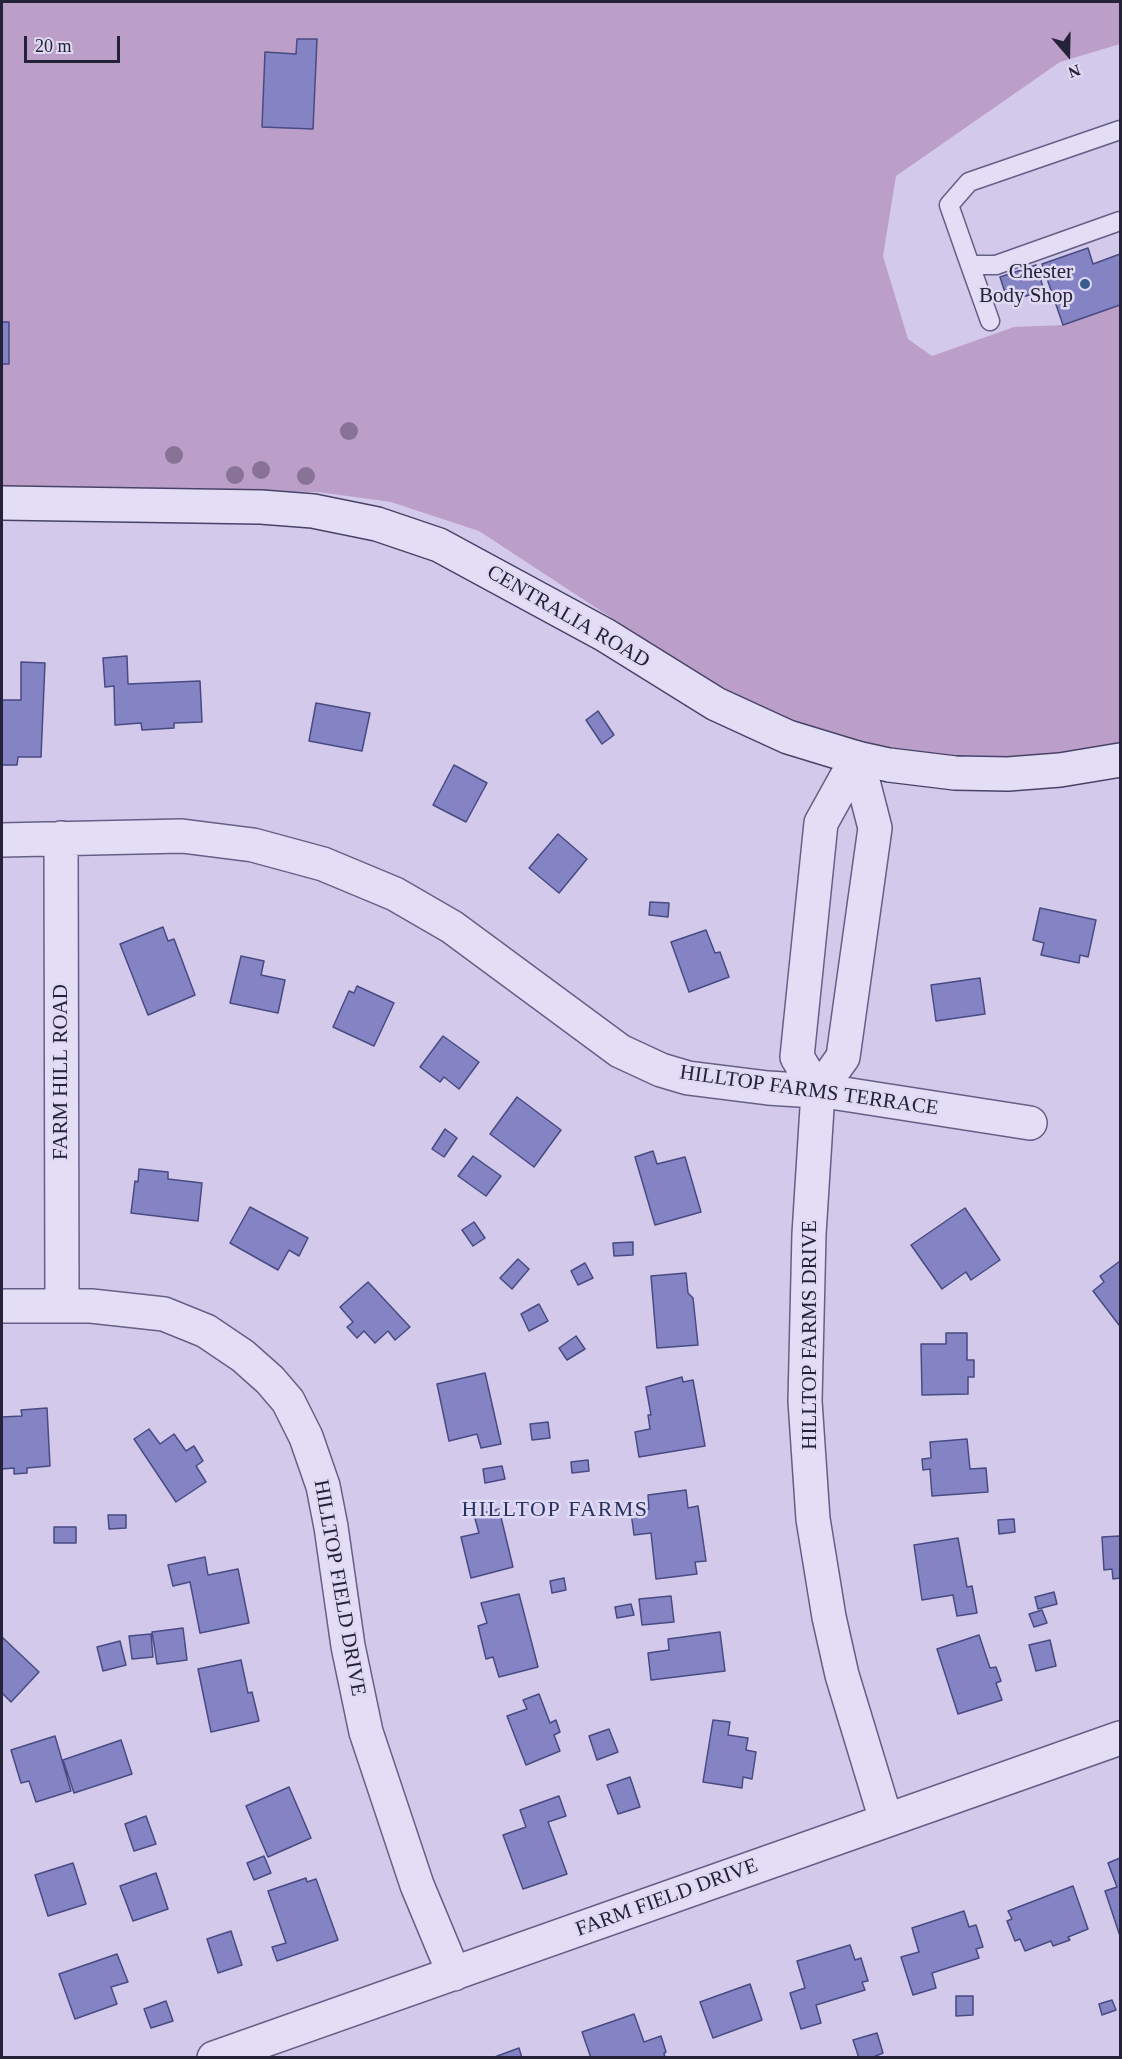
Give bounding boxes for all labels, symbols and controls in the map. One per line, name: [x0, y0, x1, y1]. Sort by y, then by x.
scale bar: [27, 24, 123, 62]
north arrow: [1038, 24, 1098, 84]
text: 20 m: [35, 36, 72, 56]
text: N: [1066, 61, 1083, 81]
place label: Chester Body Shop: [979, 259, 1073, 309]
marker: Chester Body Shop: [1078, 277, 1092, 291]
street label: CENTRALIA ROAD: [482, 560, 654, 674]
street label: FARM HILL ROAD: [48, 984, 74, 1160]
street label: HILLTOP FARMS TERRACE: [678, 1060, 940, 1122]
street label: HILLTOP FARMS DRIVE: [797, 1220, 823, 1450]
street label: HILLTOP FIELD DRIVE: [308, 1478, 370, 1698]
district label: HILLTOP FARMS: [461, 1497, 649, 1523]
street label: FARM FIELD DRIVE: [572, 1853, 762, 1943]

